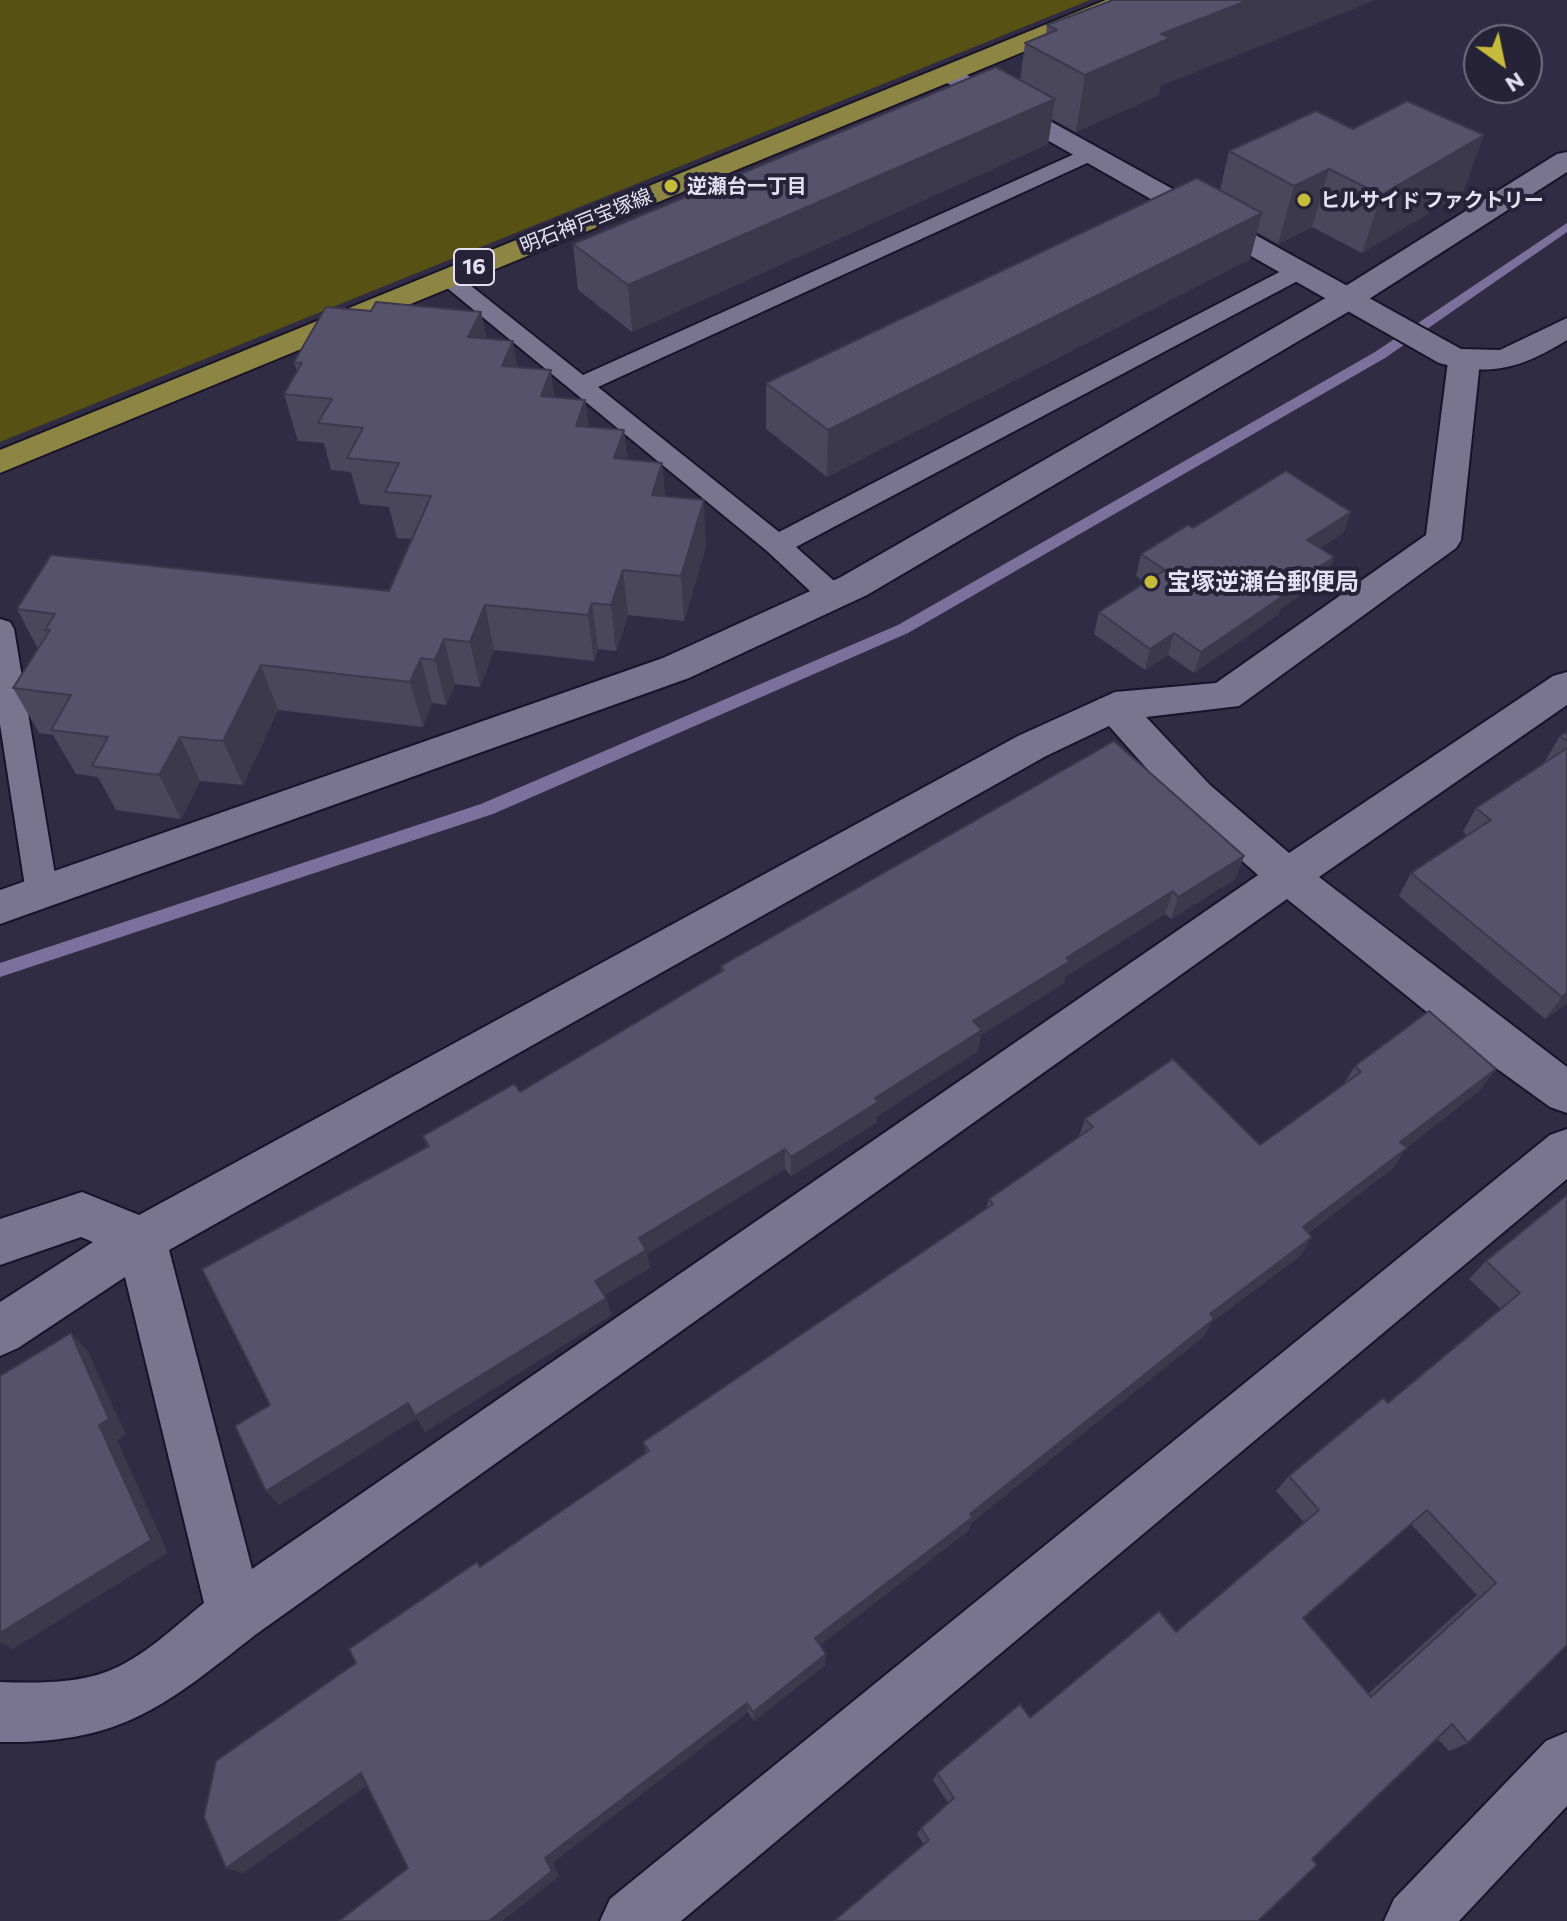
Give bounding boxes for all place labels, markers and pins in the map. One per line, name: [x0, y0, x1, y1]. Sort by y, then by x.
place label: 逆瀬台一丁目: [687, 174, 807, 198]
marker: 逆瀬台一丁目: [662, 177, 680, 195]
place label: ヒルサイド ファクトリー: [1320, 188, 1544, 212]
marker: ヒルサイド ファクトリー: [1295, 191, 1313, 209]
place label: 宝塚逆瀬台郵便局: [1167, 568, 1359, 596]
marker: 宝塚逆瀬台郵便局: [1142, 573, 1160, 591]

